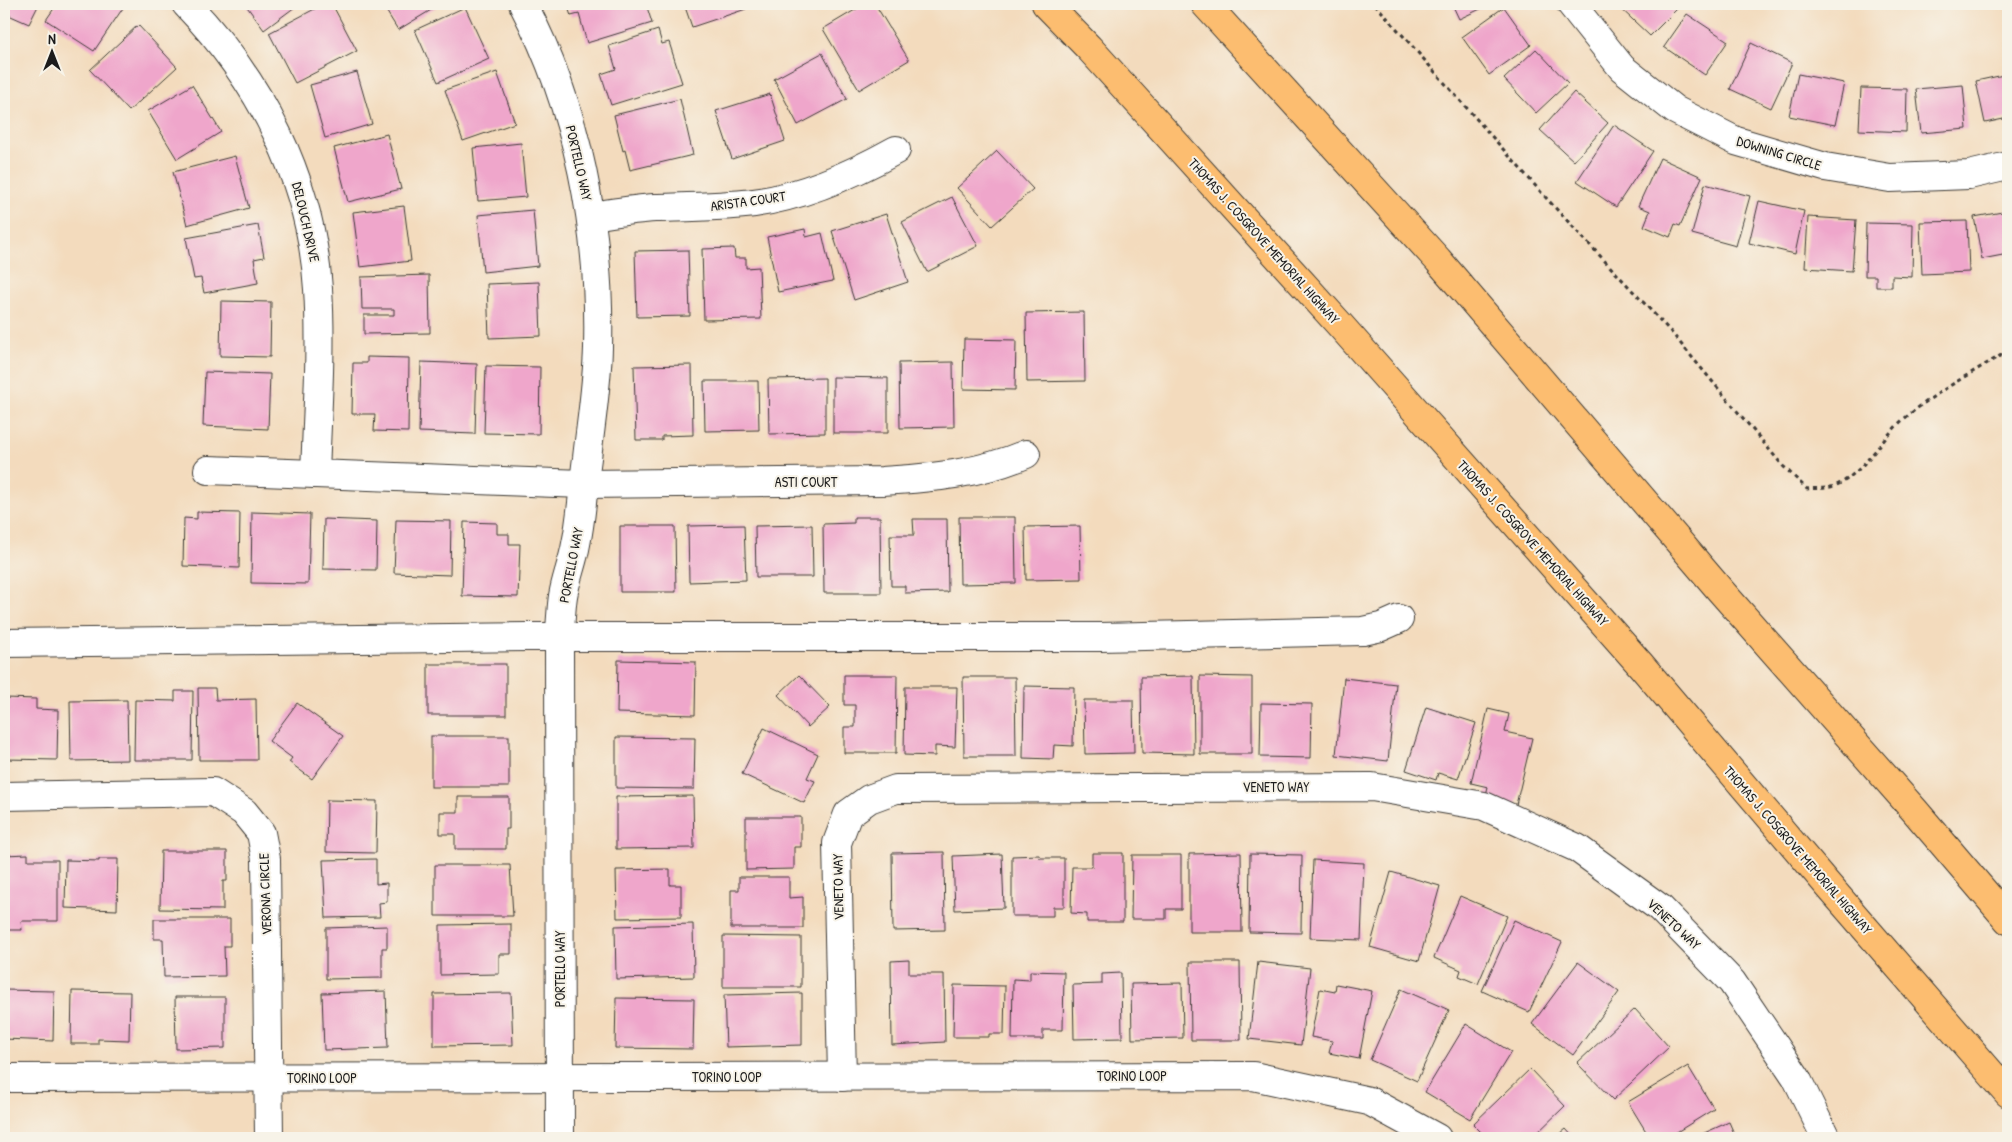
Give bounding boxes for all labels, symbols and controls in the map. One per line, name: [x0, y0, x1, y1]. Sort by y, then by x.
north arrow: [28, 28, 78, 78]
text: N: [48, 29, 56, 48]
street label: PORTELLO WAY: [562, 123, 598, 203]
street label: DOWNING CIRCLE: [1734, 131, 1824, 174]
street label: THOMAS J. COSGROVE MEMORIAL HIGHWAY: [1185, 154, 1345, 328]
street label: DELOUCH DRIVE: [288, 180, 325, 264]
street label: ARISTA COURT: [709, 186, 787, 215]
street label: THOMAS J. COSGROVE MEMORIAL HIGHWAY: [1454, 456, 1614, 630]
street label: ASTI COURT: [775, 472, 838, 491]
street label: PORTELLO WAY: [554, 525, 587, 604]
street label: THOMAS J. COSGROVE MEMORIAL HIGHWAY: [1720, 761, 1877, 939]
street label: VENETO WAY: [1243, 777, 1310, 796]
street label: VERONA CIRCLE: [254, 853, 275, 935]
street label: VENETO WAY: [827, 853, 848, 921]
street label: VENETO WAY: [1643, 894, 1706, 954]
street label: PORTELLO WAY: [550, 930, 569, 1007]
street label: TORINO LOOP: [1097, 1066, 1167, 1085]
street label: TORINO LOOP: [692, 1067, 762, 1086]
street label: TORINO LOOP: [287, 1068, 357, 1087]

